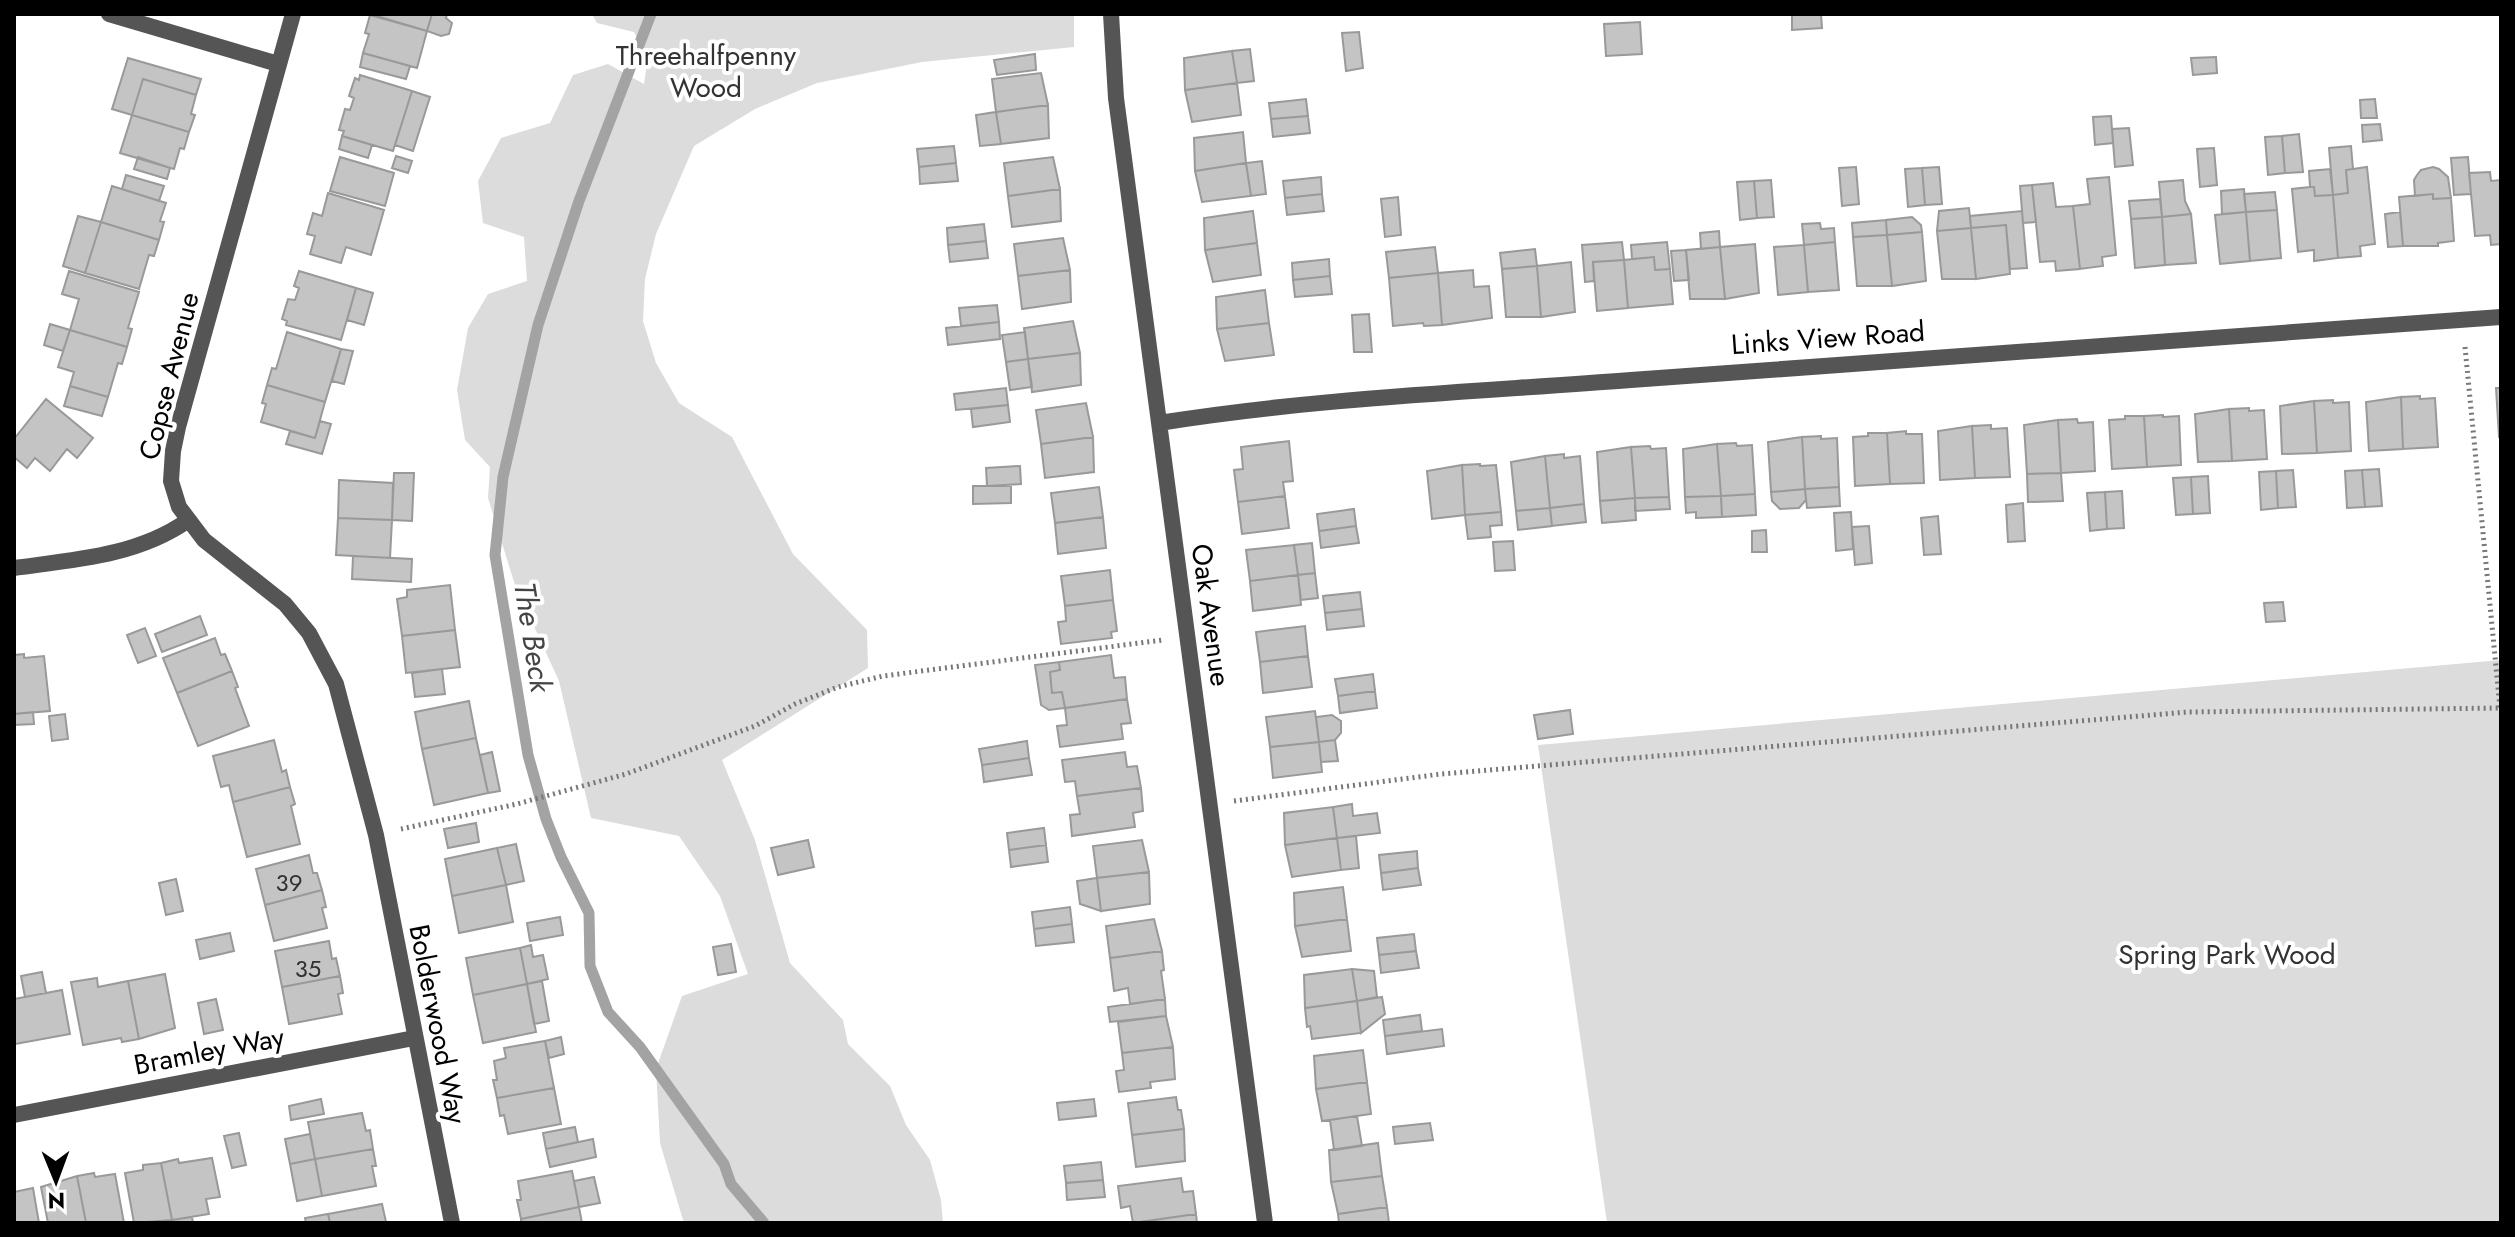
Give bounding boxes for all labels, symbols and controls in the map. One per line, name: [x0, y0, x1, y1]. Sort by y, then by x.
park label: Threehalfpenny Wood: [616, 35, 797, 108]
street label: Copse Avenue: [128, 288, 210, 464]
street label: Links View Road: [1730, 311, 1926, 365]
street label: Oak Avenue: [1181, 541, 1241, 689]
water label: The Beck: [503, 579, 563, 696]
house number: 39: [276, 865, 302, 900]
street label: Bolderwood Way: [399, 921, 478, 1128]
park label: Spring Park Wood: [2118, 934, 2336, 975]
house number: 35: [295, 951, 321, 986]
street label: Bramley Way: [130, 1016, 288, 1086]
north arrow: [16, 1141, 96, 1221]
text: N: [47, 1185, 65, 1217]

